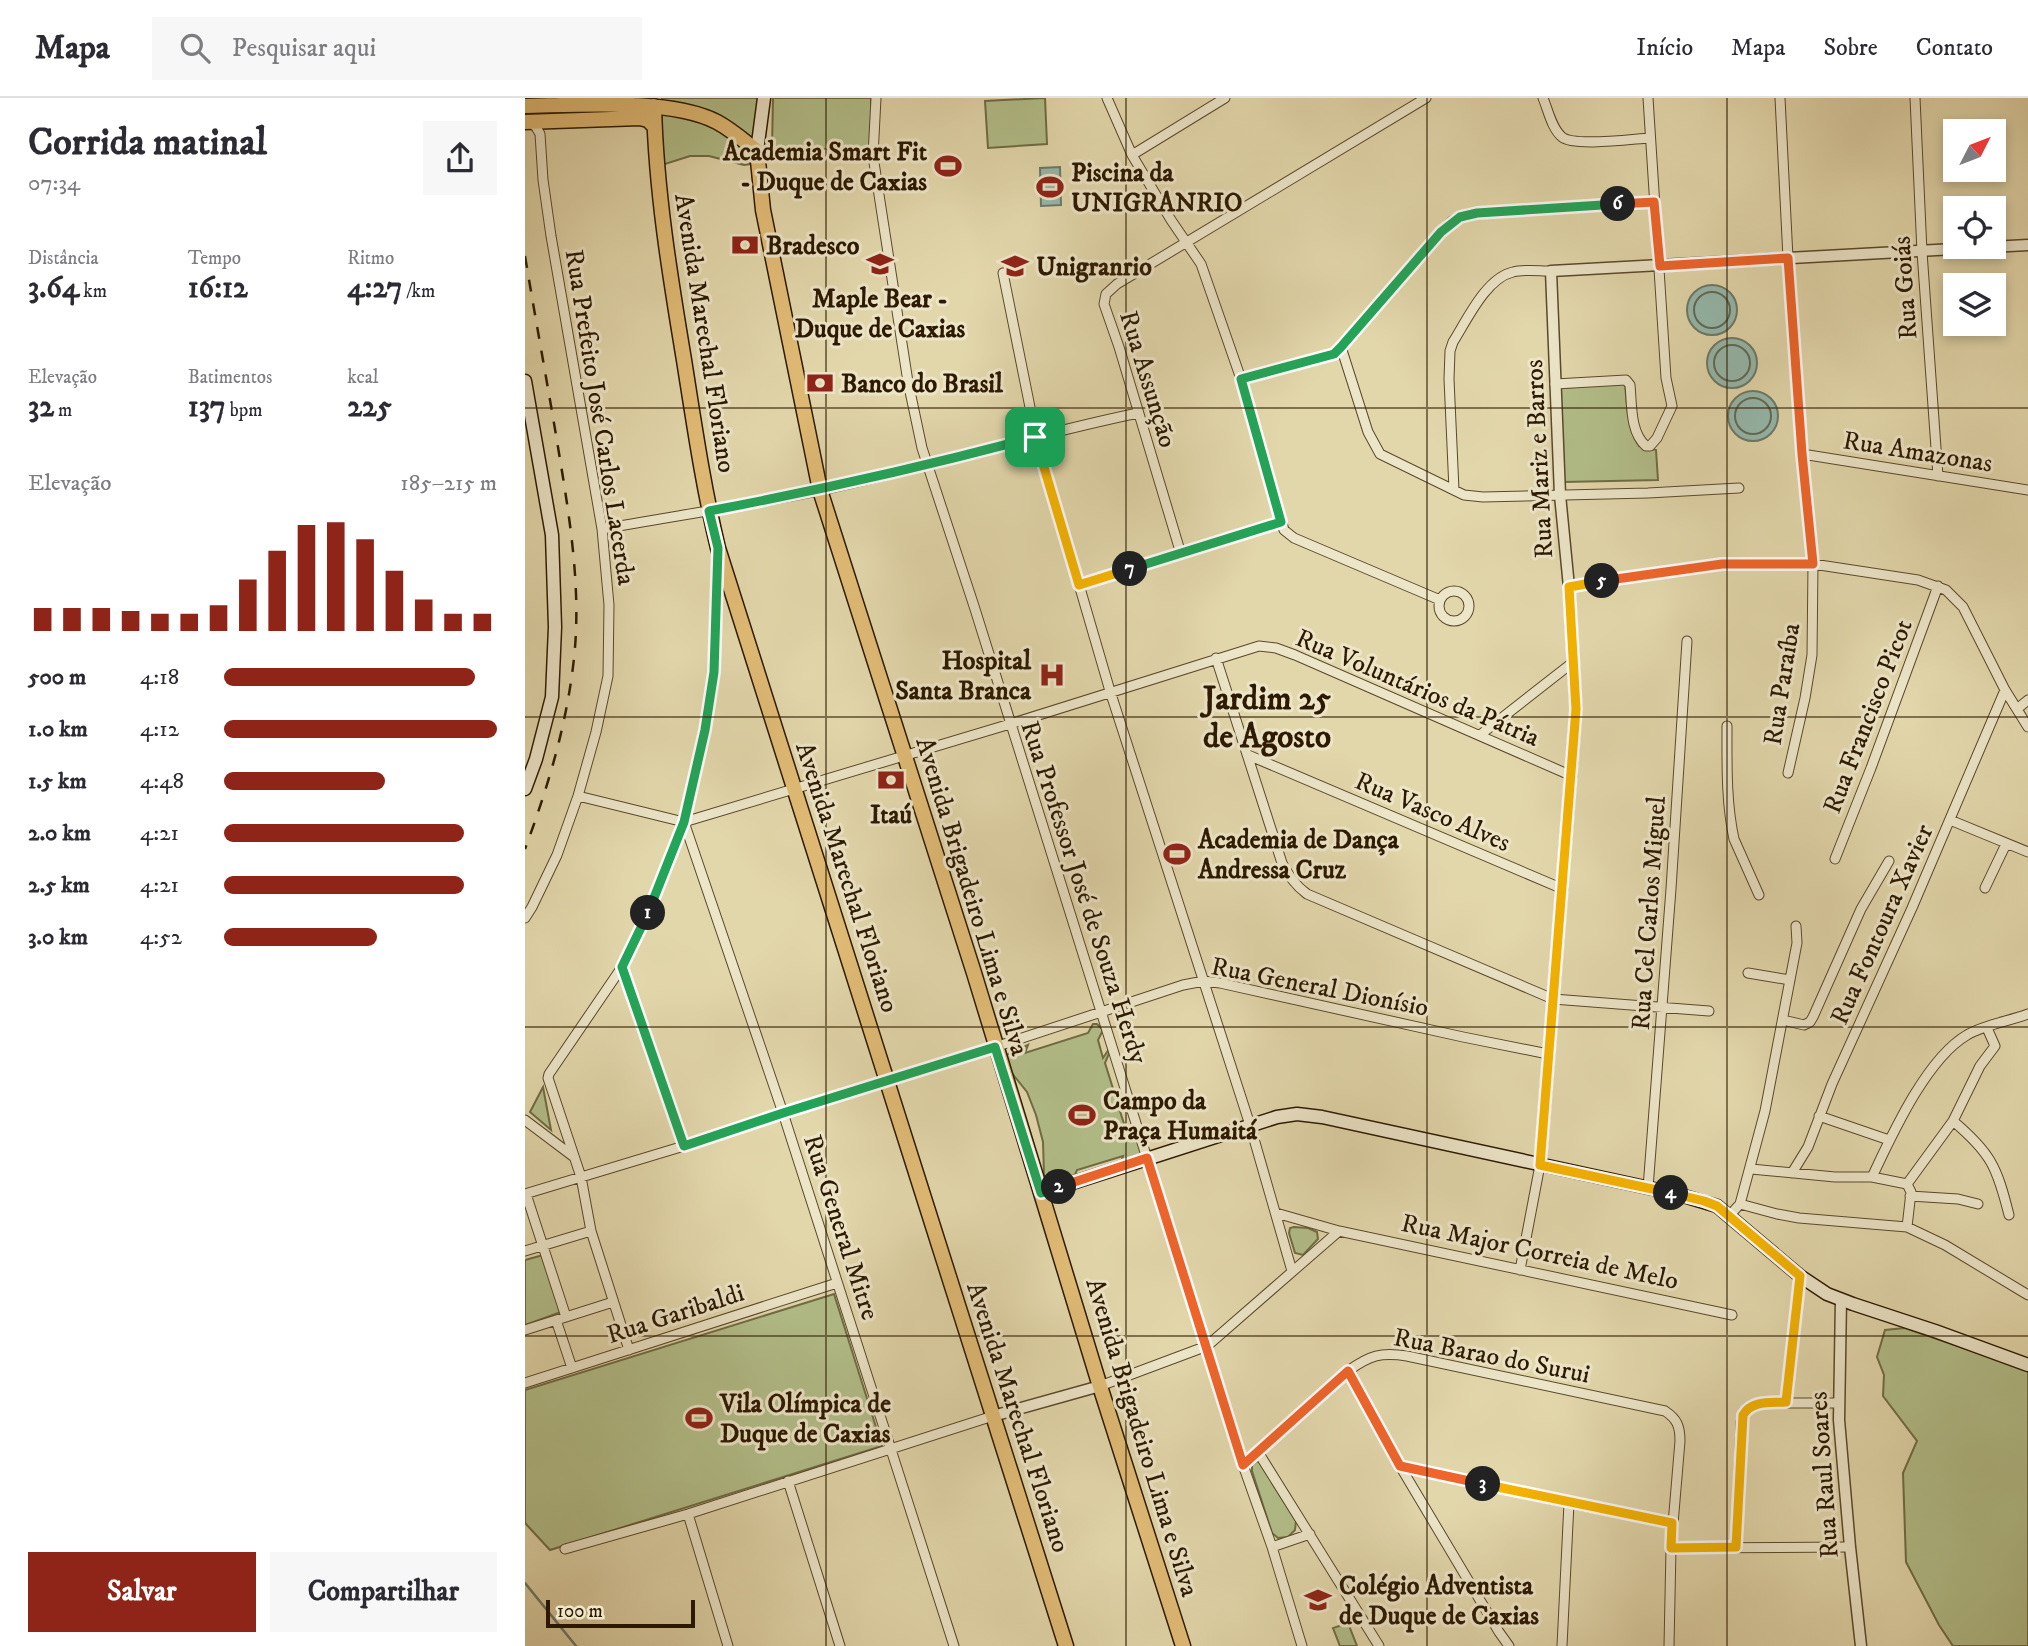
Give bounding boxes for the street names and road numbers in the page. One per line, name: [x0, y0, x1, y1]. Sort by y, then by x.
street label: Avenida Marechal Floriano: [666, 191, 743, 475]
street label: Rua Goiás: [1885, 235, 1926, 341]
street label: Rua Prefeito José Carlos Lacerda: [557, 247, 642, 587]
street label: Rua Assunção: [1111, 307, 1184, 452]
street label: Rua Mariz e Barros: [1518, 359, 1561, 559]
street label: Rua Amazonas: [1841, 424, 1995, 481]
street label: Rua Francisco Picot: [1816, 615, 1921, 818]
street label: Rua Paraíba: [1757, 621, 1808, 748]
street label: Rua Voluntários da Pátria: [1290, 622, 1544, 755]
street label: Rua Professor José de Souza Herdy: [1012, 717, 1155, 1069]
street label: Avenida Brigadeiro Lima e Silva: [907, 733, 1036, 1060]
street label: Avenida Marechal Floriano: [787, 738, 906, 1017]
street label: Rua Vasco Alves: [1350, 765, 1515, 860]
street label: Rua Cel Carlos Miguel: [1625, 795, 1674, 1031]
street label: Rua Fontoura Xavier: [1823, 819, 1941, 1030]
street label: Rua General Dionísio: [1208, 950, 1431, 1025]
street label: Rua General Mitre: [795, 1131, 886, 1324]
street label: Rua Major Correia de Melo: [1398, 1207, 1681, 1298]
street label: Avenida Brigadeiro Lima e Silva: [1077, 1274, 1206, 1601]
street label: Rua Garibaldi: [602, 1277, 748, 1352]
street label: Avenida Marechal Floriano: [958, 1278, 1077, 1557]
street label: Rua Barao do Surui: [1391, 1321, 1593, 1392]
street label: Rua Raul Soares: [1802, 1390, 1847, 1559]

